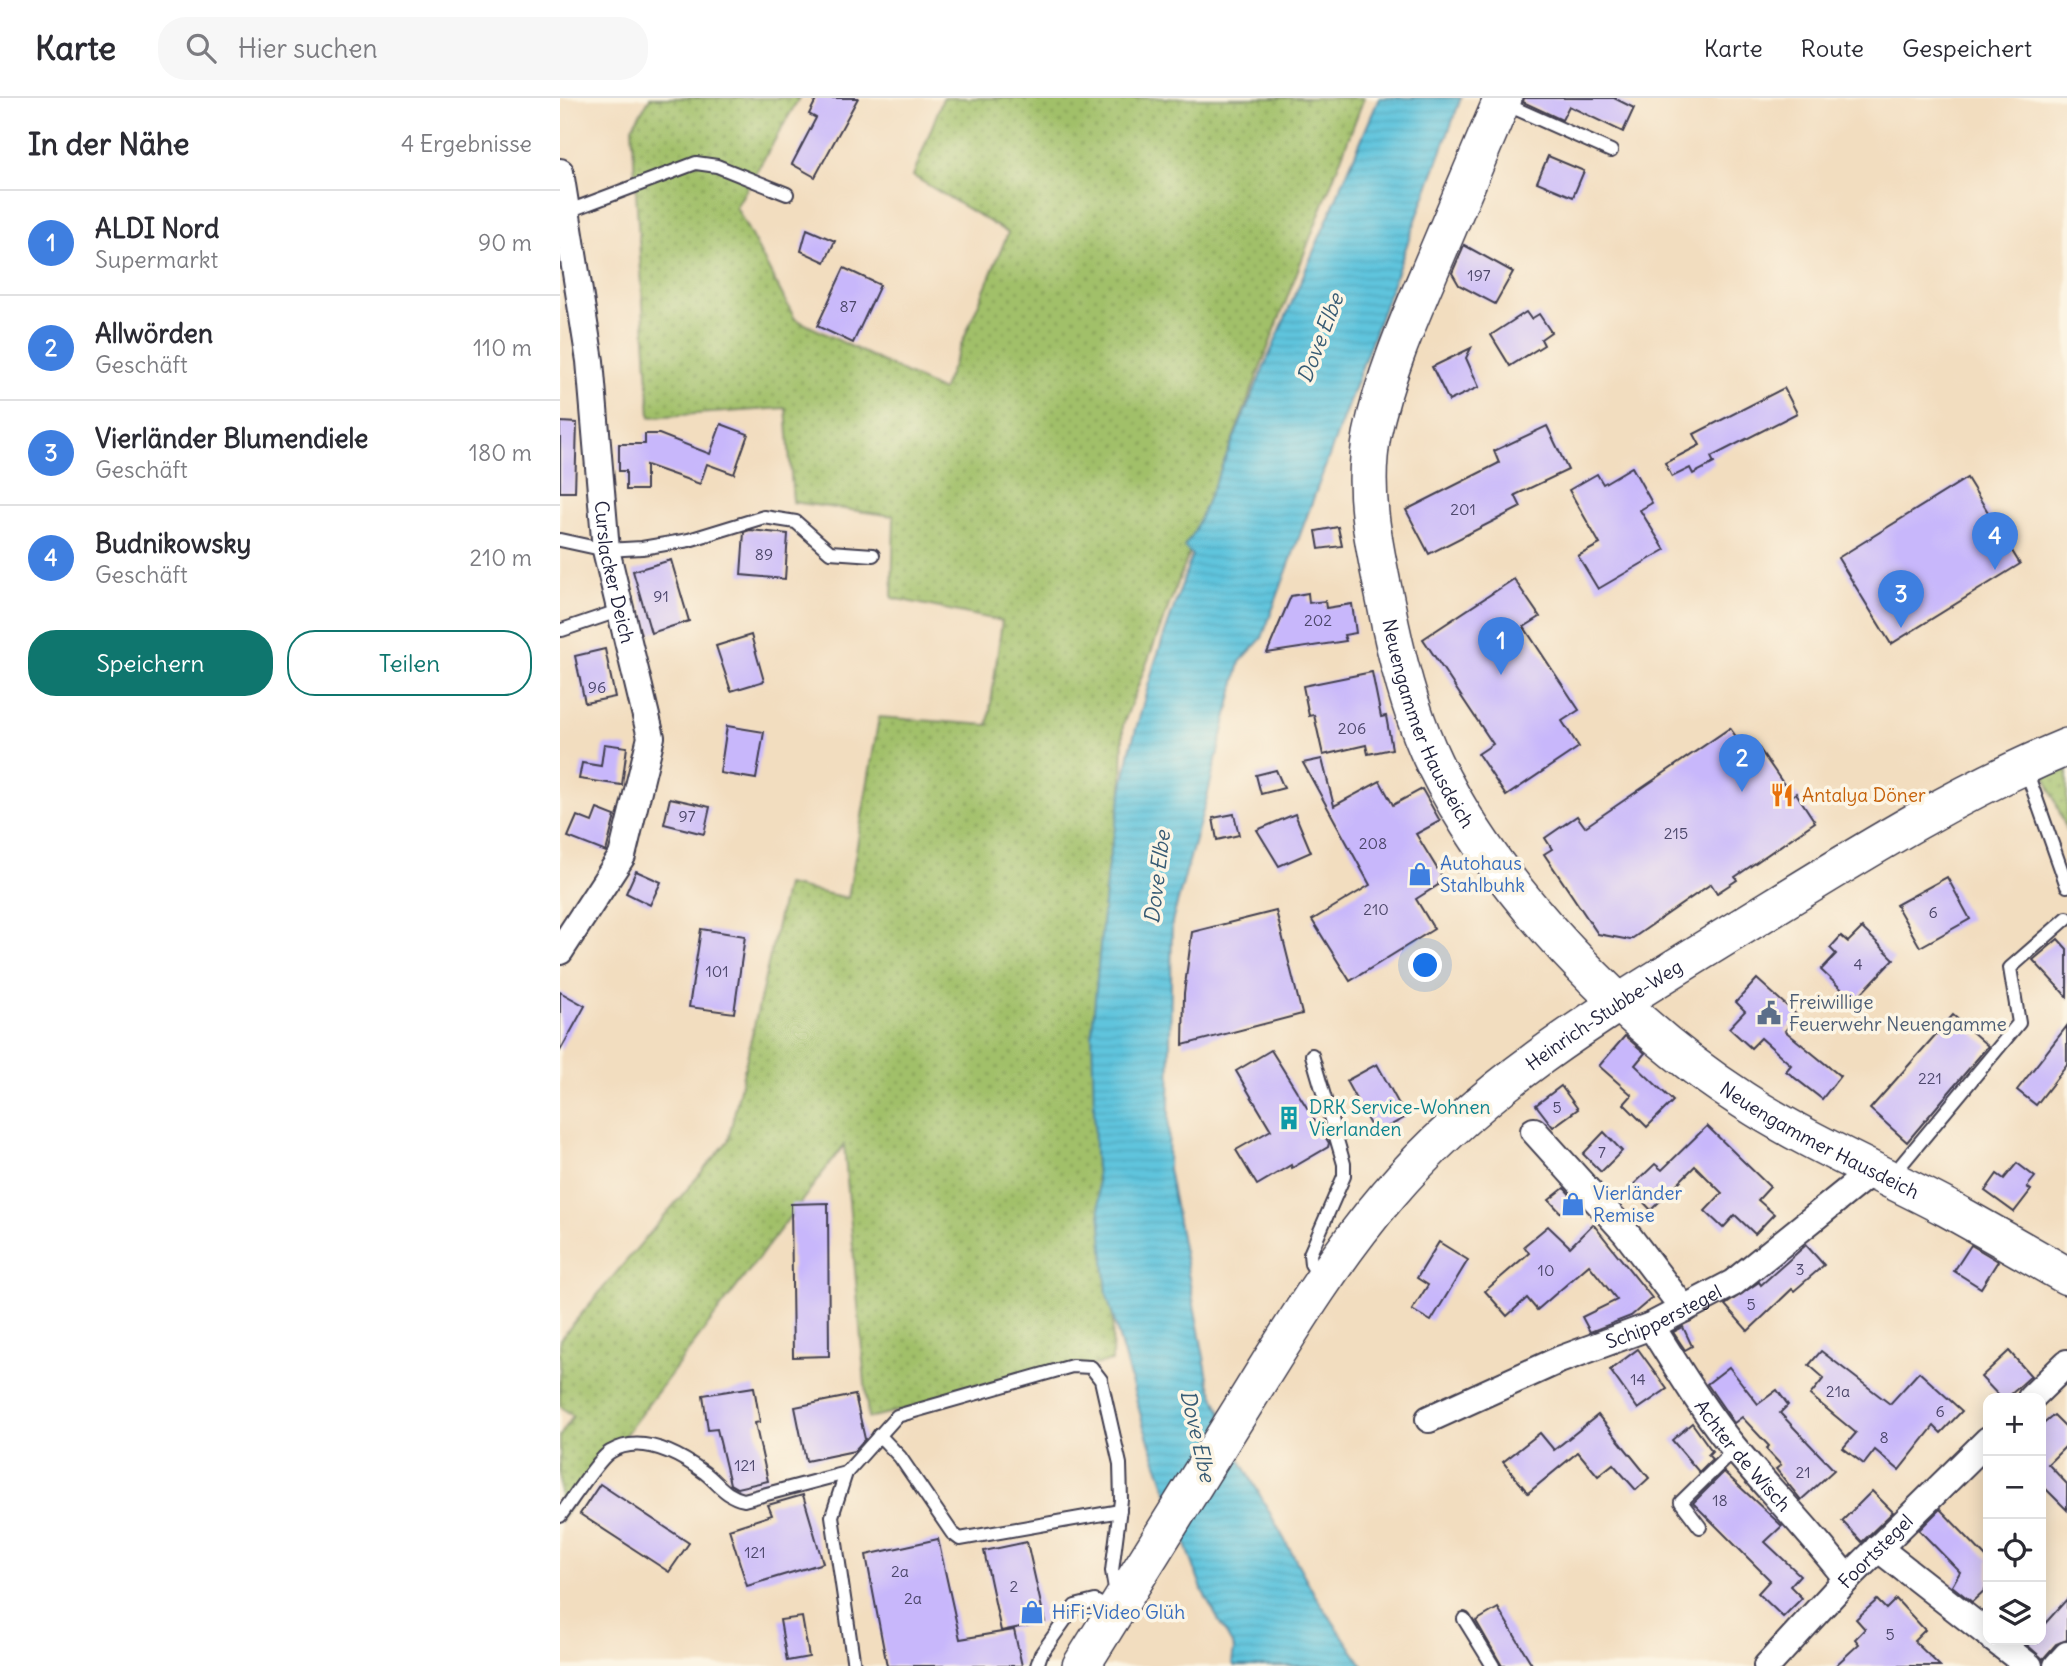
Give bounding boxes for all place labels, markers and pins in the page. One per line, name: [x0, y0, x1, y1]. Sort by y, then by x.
pin: 4: [1972, 512, 2018, 570]
pin: 3: [1878, 570, 1924, 628]
pin: 1: [1478, 617, 1524, 675]
pin: 2: [1719, 734, 1765, 792]
restaurant icon: Antalya Döner: [1768, 781, 1796, 809]
place label: Antalya Döner: [1802, 783, 1926, 807]
place label: Autohaus Stahlbuhk: [1440, 851, 1525, 897]
shop icon: Autohaus Stahlbuhk: [1406, 860, 1434, 888]
place label: Freiwillige Feuerwehr Neuengamme: [1789, 990, 2007, 1036]
public building icon: Freiwillige Feuerwehr Neuengamme: [1755, 999, 1783, 1027]
place label: DRK Service-Wohnen Vierlanden: [1309, 1095, 1491, 1141]
building icon: DRK Service-Wohnen Vierlanden: [1275, 1104, 1303, 1132]
place label: Vierländer Remise: [1593, 1181, 1683, 1227]
shop icon: Vierländer Remise: [1559, 1190, 1587, 1218]
shop icon: HiFi-Video Glüh: [1018, 1598, 1046, 1626]
place label: HiFi-Video Glüh: [1052, 1600, 1185, 1624]

